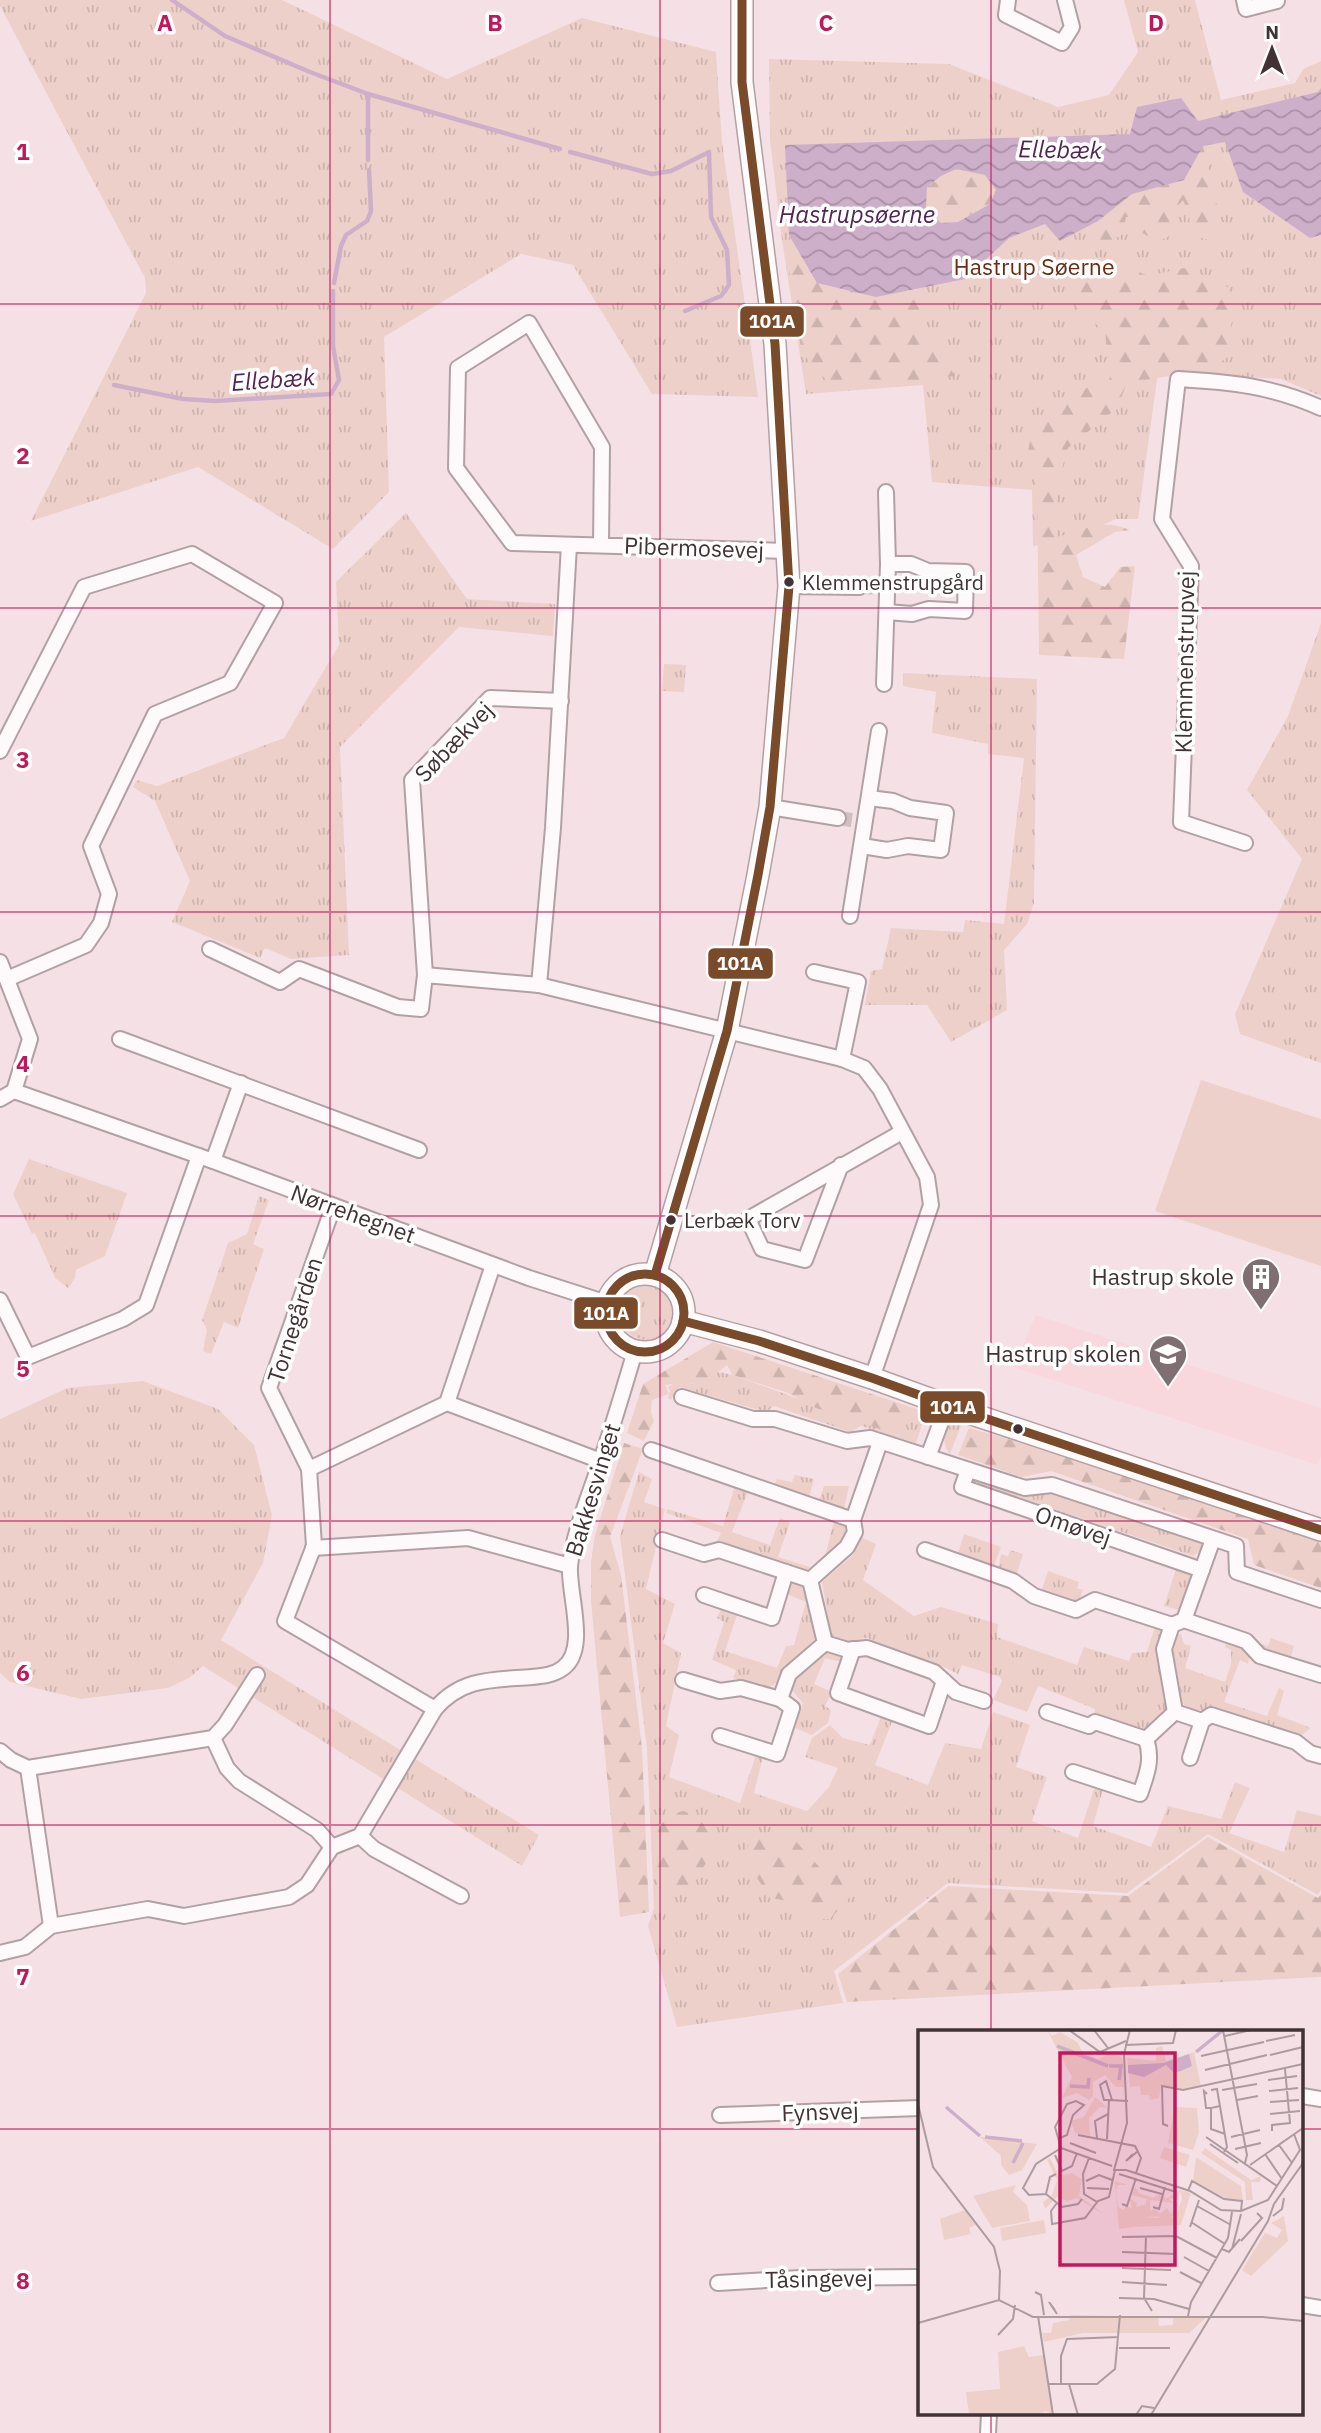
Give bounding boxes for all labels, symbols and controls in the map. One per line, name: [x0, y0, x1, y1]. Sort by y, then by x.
text: A: [157, 7, 173, 37]
text: B: [487, 7, 503, 37]
text: C: [819, 7, 834, 37]
text: D: [1148, 7, 1164, 37]
north arrow: [1237, 14, 1307, 84]
text: N: [1265, 20, 1279, 44]
water label: Ellebæk: [1018, 132, 1103, 166]
text: 1: [16, 136, 30, 166]
water label: Hastrupsøerne: [779, 198, 935, 230]
park label: Hastrup Søerne: [953, 251, 1115, 281]
line badge: 101A: [739, 305, 805, 338]
text: 101A: [748, 309, 796, 333]
water label: Ellebæk: [230, 360, 316, 398]
text: 2: [16, 440, 30, 470]
street label: Pibermosevej: [623, 530, 765, 564]
place label: Klemmenstrupgård: [802, 568, 984, 596]
street label: Klemmenstrupvej: [1167, 570, 1201, 754]
marker: Klemmenstrupgård: [782, 575, 796, 589]
street label: Søbækvej: [407, 695, 499, 788]
text: 3: [16, 744, 30, 774]
line badge: 101A: [707, 947, 774, 980]
text: 101A: [716, 951, 764, 975]
text: 4: [16, 1048, 30, 1078]
street label: Nørrehegnet: [287, 1177, 420, 1249]
place label: Lerbæk Torv: [684, 1206, 801, 1234]
marker: Lerbæk Torv: [664, 1213, 678, 1227]
street label: Tornegården: [260, 1253, 328, 1386]
building icon: Hastrup skole: [1240, 1256, 1282, 1311]
place label: Hastrup skole: [1091, 1261, 1234, 1291]
line badge: 101A: [573, 1296, 639, 1330]
text: 101A: [582, 1301, 630, 1325]
school or university icon: Hastrup skolen: [1147, 1333, 1189, 1388]
place label: Hastrup skolen: [985, 1338, 1141, 1368]
text: 5: [16, 1353, 30, 1383]
line badge: 101A: [919, 1390, 986, 1424]
text: 101A: [929, 1395, 977, 1419]
street label: Bakkesvinget: [558, 1420, 626, 1560]
unlabelled marker: [1011, 1422, 1025, 1436]
street label: Omøvej: [1031, 1498, 1115, 1552]
text: 6: [16, 1657, 30, 1687]
text: 7: [16, 1961, 30, 1991]
inset map: [918, 2030, 1304, 2416]
street label: Fynsvej: [781, 2095, 859, 2127]
street label: Tåsingevej: [765, 2262, 873, 2294]
text: 8: [16, 2265, 30, 2295]

